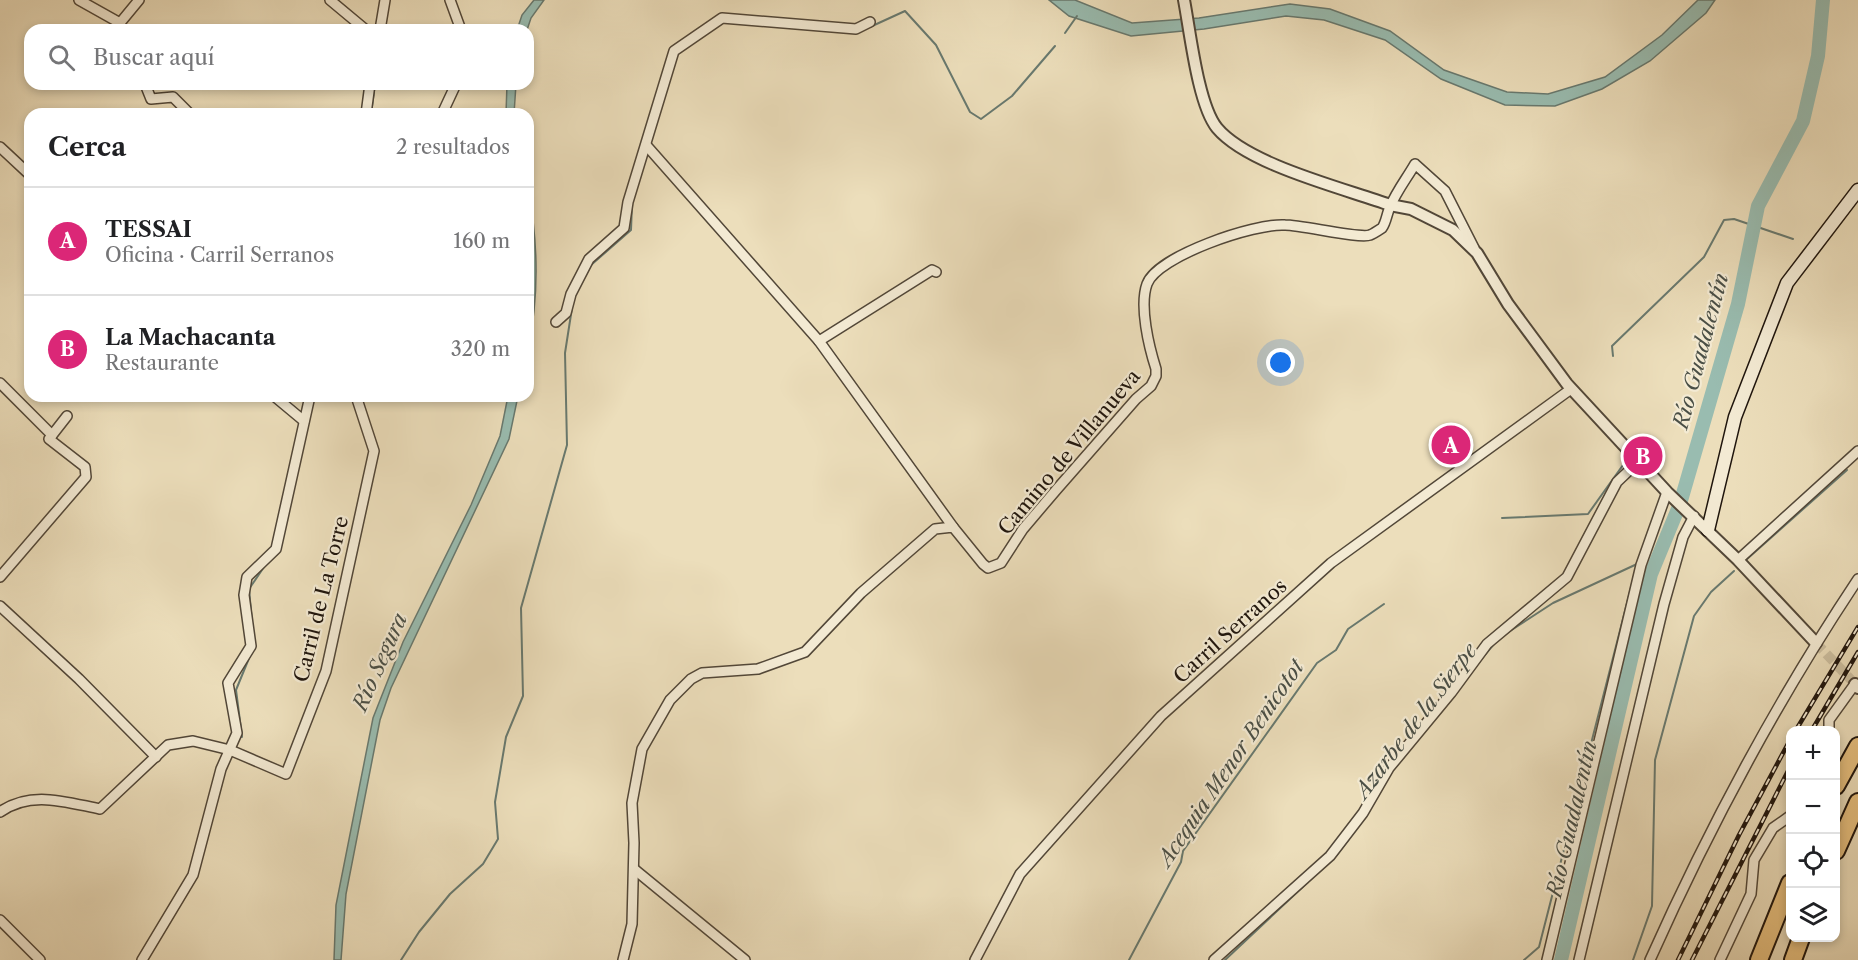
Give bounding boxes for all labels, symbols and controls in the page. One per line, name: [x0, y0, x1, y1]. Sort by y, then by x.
search box: [24, 24, 534, 90]
icon: search: [45, 41, 78, 74]
text: Buscar aquí: [93, 44, 215, 71]
text: Cerca: [48, 131, 126, 163]
text: 2 resultados: [396, 135, 510, 159]
text: TESSAI: [105, 216, 192, 243]
text: A: [60, 229, 75, 253]
text: 160 m: [453, 229, 510, 253]
text: Oficina · Carril Serranos: [105, 243, 334, 267]
water label: Río Guadalentín: [1667, 270, 1733, 433]
text: La Machacanta: [105, 324, 276, 351]
text: B: [60, 337, 75, 361]
text: 320 m: [451, 337, 510, 361]
your location: [1266, 348, 1295, 377]
text: Restaurante: [105, 351, 219, 375]
street label: Camino de Villanueva: [993, 364, 1145, 539]
pin: A: [1432, 422, 1470, 468]
pin: B: [1624, 434, 1662, 478]
street label: Carril de La Torre: [289, 514, 353, 684]
street label: Carril Serranos: [1168, 574, 1292, 688]
water label: Río Segura: [346, 609, 412, 716]
water label: Azarbe de la Sierpe: [1347, 638, 1483, 805]
water label: Acequia Menor Benicotot: [1151, 654, 1310, 873]
map controls: [1786, 726, 1840, 942]
button: +: [1786, 726, 1840, 780]
water label: Río Guadalentín: [1541, 738, 1602, 902]
button: −: [1786, 780, 1840, 834]
button: locate: [1786, 834, 1840, 888]
button: layers: [1786, 888, 1840, 942]

